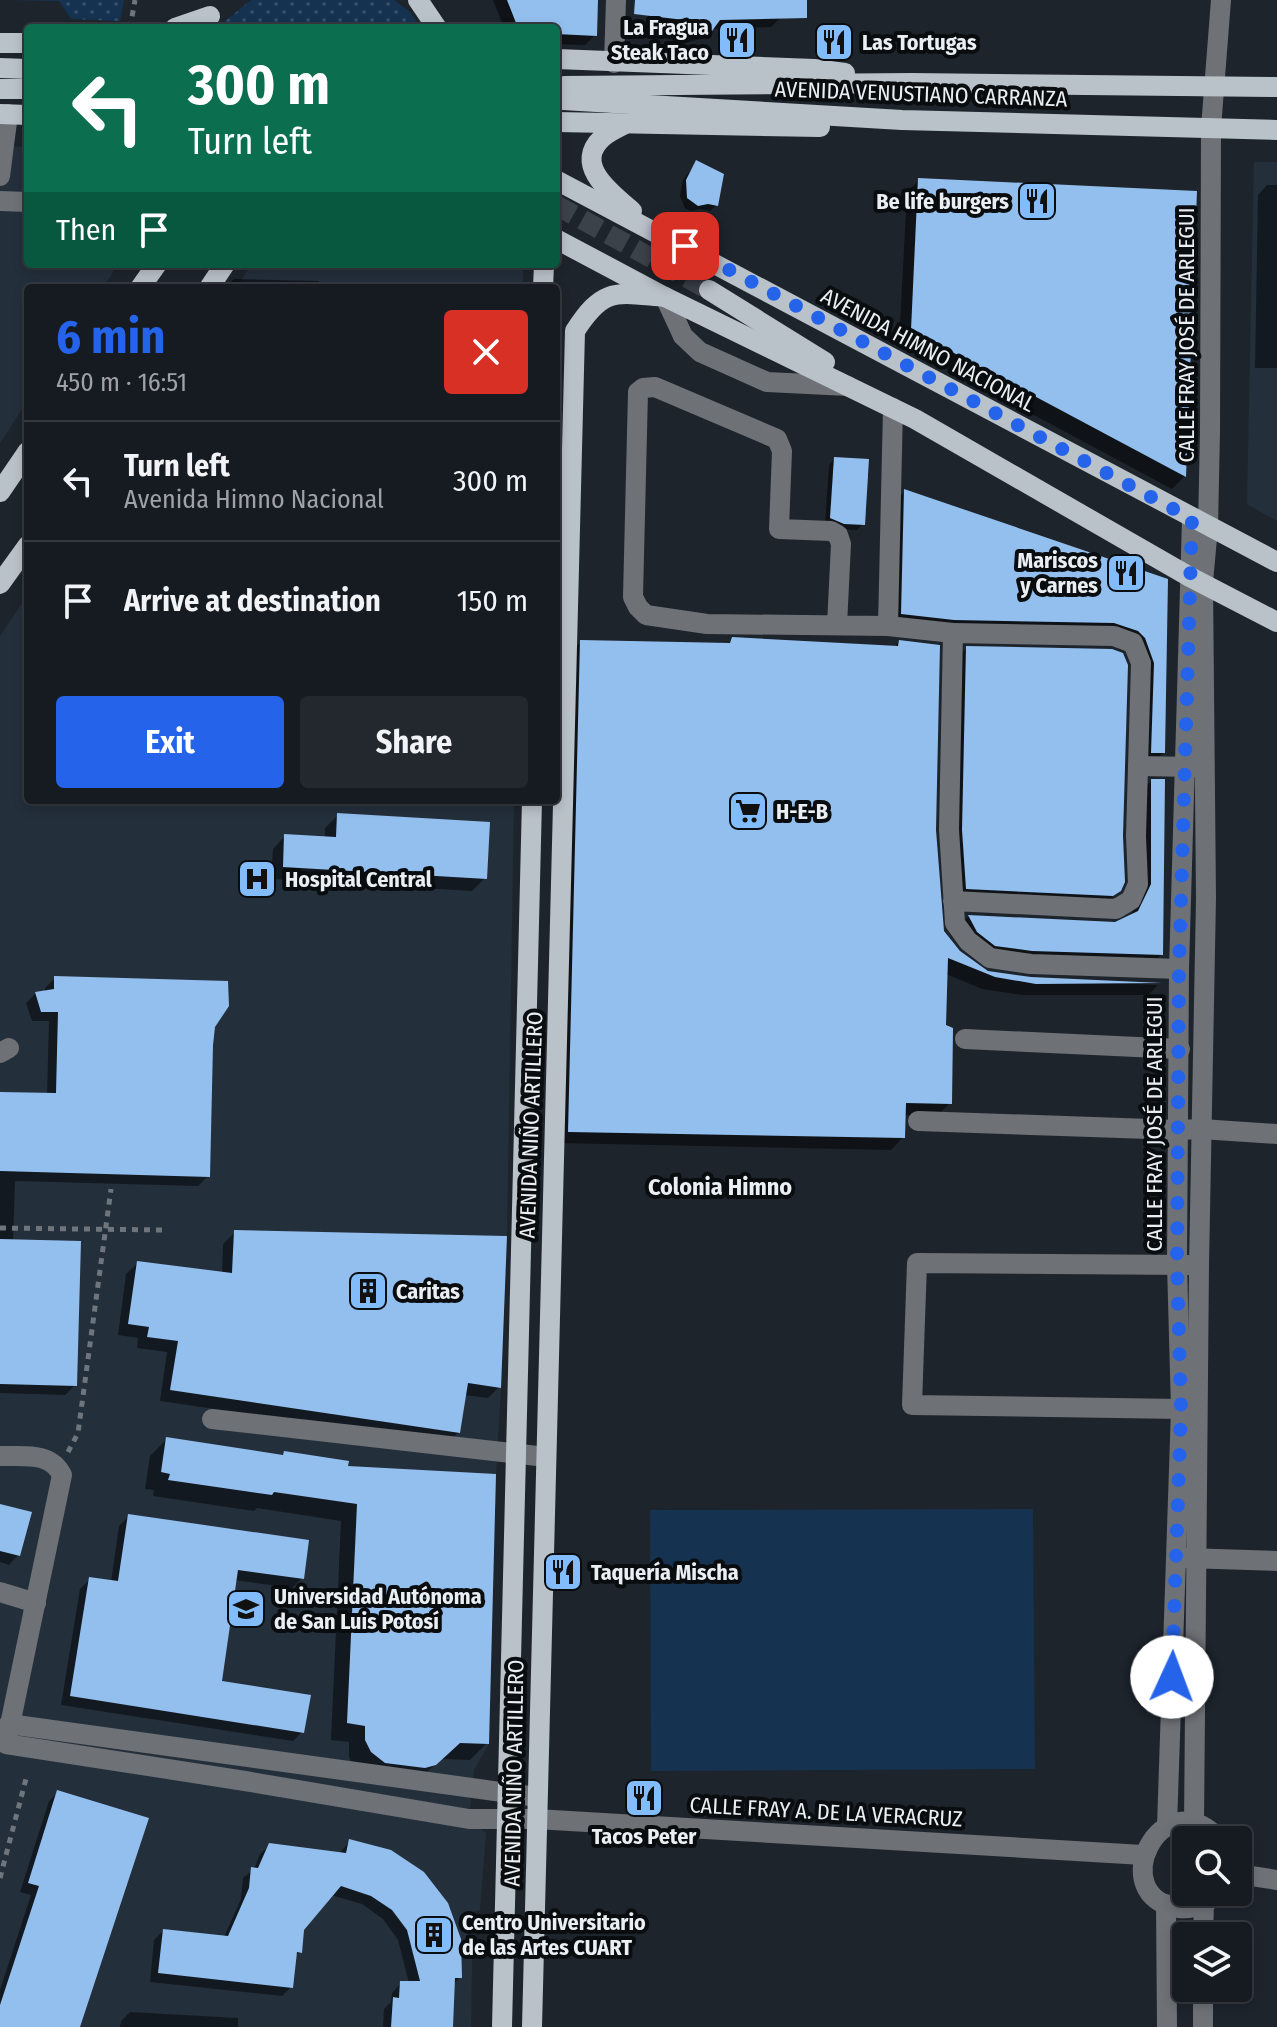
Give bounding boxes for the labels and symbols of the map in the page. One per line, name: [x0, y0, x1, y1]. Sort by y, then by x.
place label: La Fragua Steak Taco: [611, 14, 709, 66]
restaurant icon: La Fragua Steak Taco: [716, 19, 758, 61]
restaurant icon: Las Tortugas: [813, 21, 855, 63]
place label: Las Tortugas: [862, 29, 977, 56]
street label: AVENIDA VENUSTIANO CARRANZA: [774, 75, 1068, 113]
restaurant icon: Be life burgers: [1016, 180, 1058, 222]
place label: Be life burgers: [876, 188, 1009, 215]
street label: CALLE FRAY JOSÉ DE ARLEGUI: [1173, 207, 1200, 463]
pin: [651, 212, 719, 280]
street label: AVENIDA HIMNO NACIONAL: [816, 282, 1040, 418]
place label: Mariscos y Carnes: [1017, 547, 1098, 599]
restaurant icon: Mariscos y Carnes: [1105, 552, 1147, 594]
supermarket icon: H-E-B: [727, 790, 769, 832]
place label: H-E-B: [776, 798, 828, 825]
hospital icon: Hospital Central: [236, 858, 278, 900]
place label: Hospital Central: [285, 866, 433, 893]
street label: CALLE FRAY JOSÉ DE ARLEGUI: [1141, 996, 1168, 1252]
street label: AVENIDA NIÑO ARTILLERO: [514, 1011, 548, 1239]
district label: Colonia Himno: [648, 1173, 792, 1201]
building icon: Caritas: [347, 1270, 389, 1312]
place label: Caritas: [396, 1278, 460, 1305]
restaurant icon: Taquería Mischa: [542, 1551, 584, 1593]
place label: Taquería Mischa: [591, 1559, 739, 1586]
place label: Universidad Autónoma de San Luis Potosí: [274, 1583, 482, 1635]
school or university icon: Universidad Autónoma de San Luis Potosí: [225, 1588, 267, 1630]
position arrow: [1130, 1635, 1214, 1719]
street label: AVENIDA NIÑO ARTILLERO: [499, 1659, 529, 1887]
restaurant icon: Tacos Peter: [623, 1777, 665, 1819]
street label: CALLE FRAY A. DE LA VERACRUZ: [689, 1791, 963, 1833]
place label: Tacos Peter: [592, 1823, 697, 1850]
place label: Centro Universitario de las Artes CUART: [462, 1909, 646, 1961]
building icon: Centro Universitario de las Artes CUART: [413, 1914, 455, 1956]

